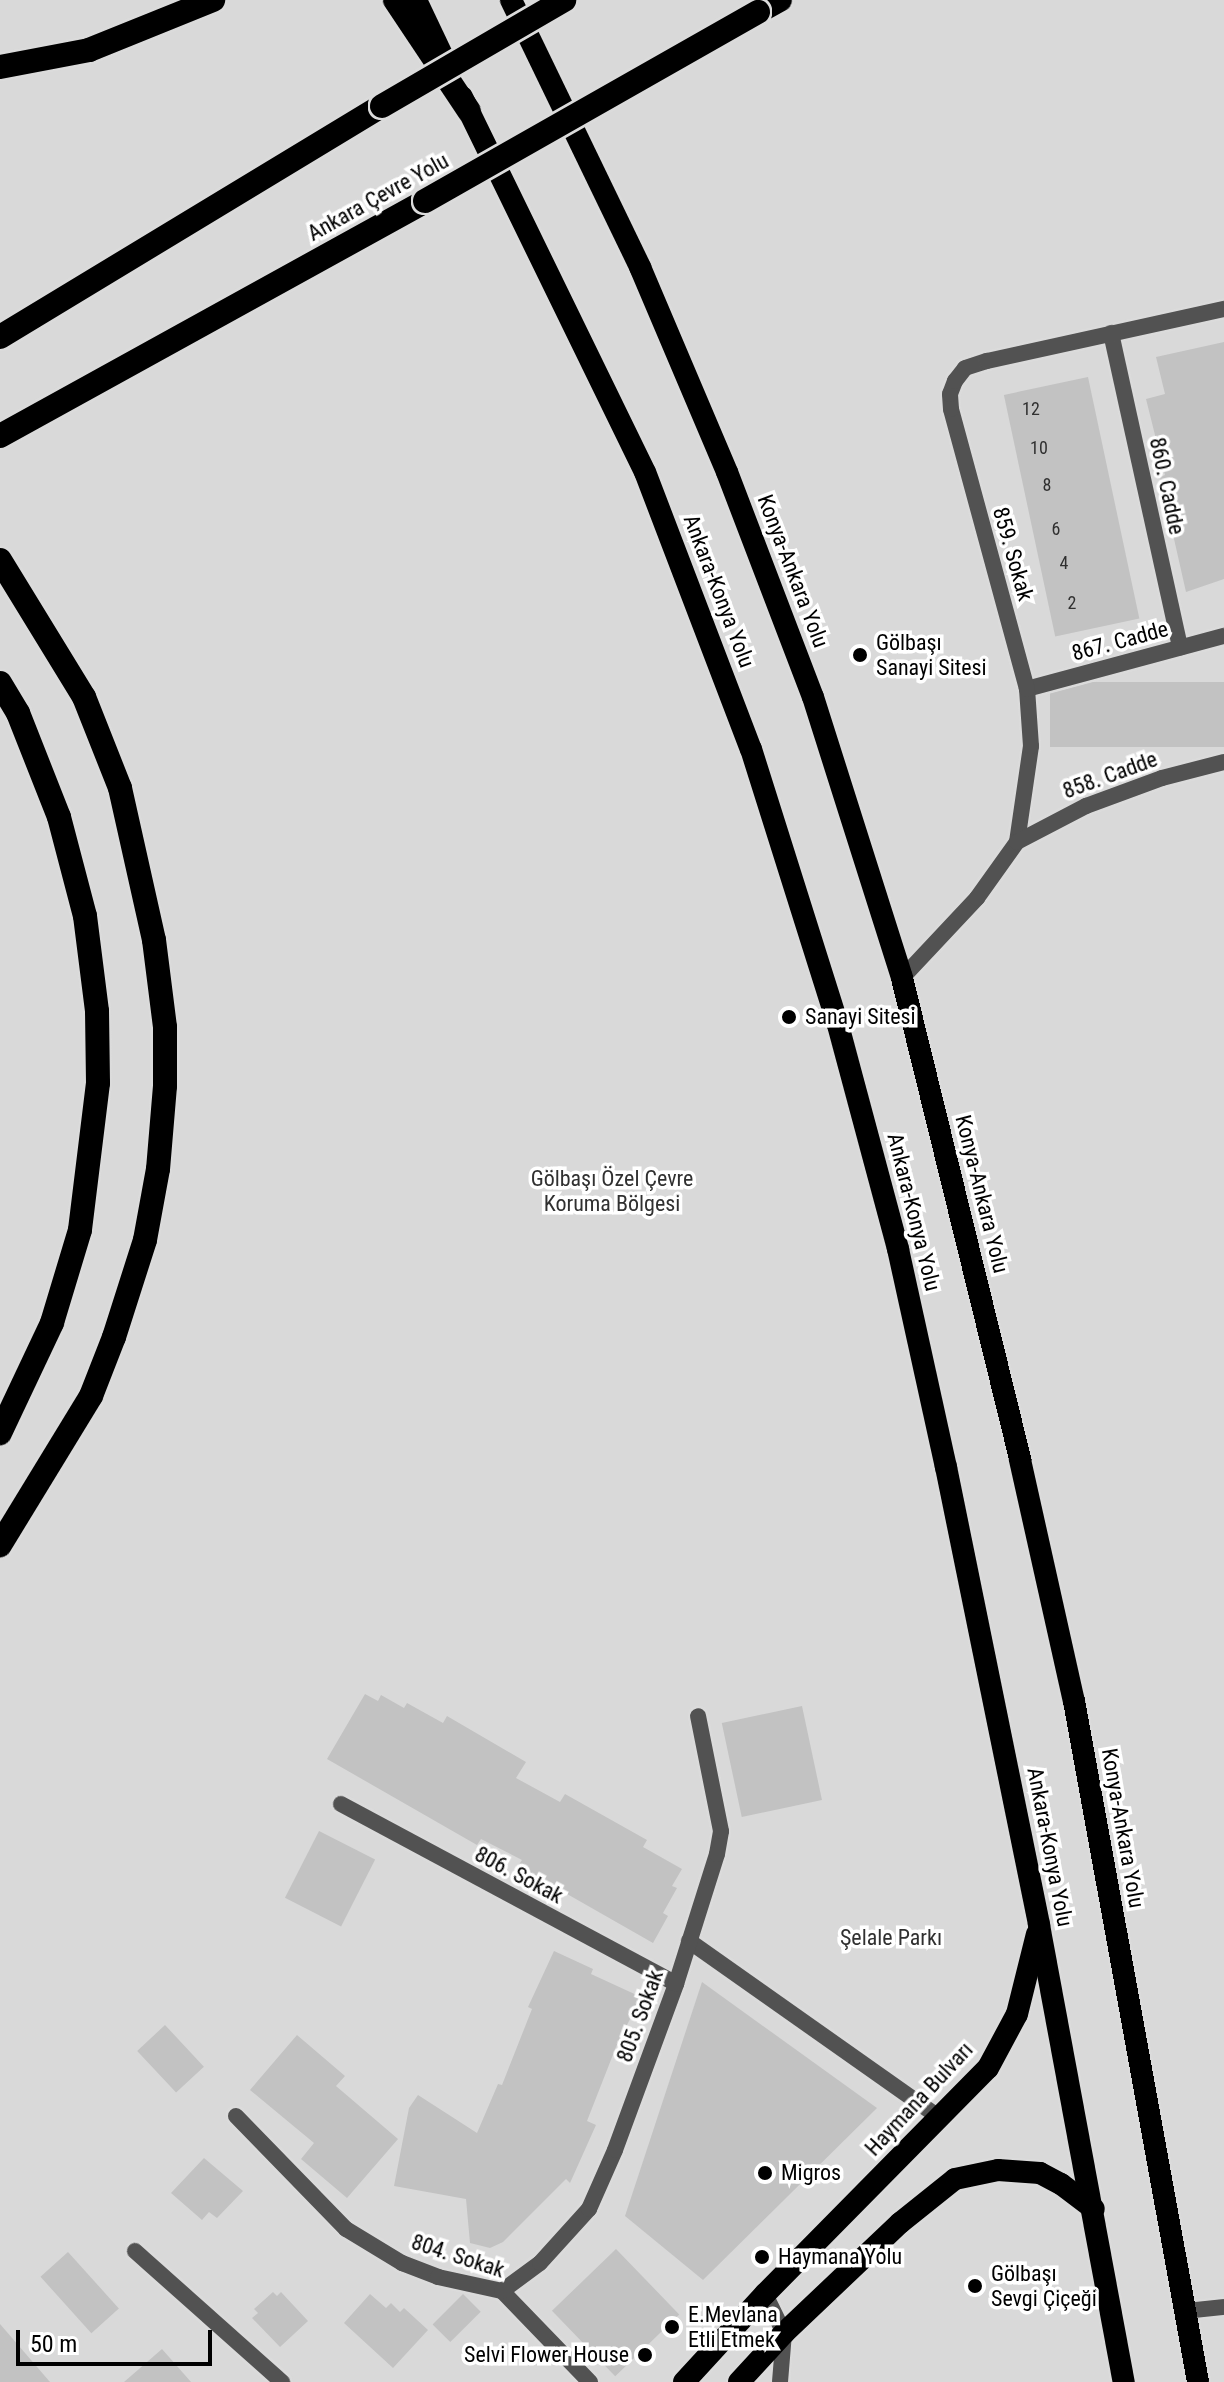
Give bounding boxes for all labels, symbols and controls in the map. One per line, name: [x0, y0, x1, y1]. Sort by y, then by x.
street label: Ankara Çevre Yolu: [303, 147, 453, 247]
house number: 12: [1022, 398, 1040, 420]
street label: 860. Cadde: [1144, 435, 1190, 537]
house number: 10: [1030, 437, 1048, 459]
house number: 8: [1043, 474, 1051, 496]
street label: Konya-Ankara Yolu: [752, 491, 834, 651]
street label: 859. Sokak: [987, 504, 1039, 604]
street label: Ankara-Konya Yolu: [678, 511, 760, 671]
house number: 6: [1052, 518, 1060, 540]
house number: 4: [1060, 552, 1068, 574]
house number: 2: [1068, 592, 1076, 614]
street label: 867. Cadde: [1069, 615, 1171, 667]
place label: Gölbaşı Sanayi Sitesi: [876, 629, 987, 680]
marker: Gölbaşı Sanayi Sitesi: [851, 646, 869, 664]
street label: 858. Cadde: [1059, 746, 1161, 804]
place label: Sanayi Sitesi: [805, 1004, 916, 1030]
marker: Sanayi Sitesi: [780, 1008, 798, 1026]
street label: Konya-Ankara Yolu: [950, 1112, 1014, 1276]
street label: Ankara-Konya Yolu: [882, 1130, 946, 1294]
park label: Gölbaşı Özel Çevre Koruma Bölgesi: [531, 1165, 693, 1216]
street label: Konya-Ankara Yolu: [1096, 1746, 1150, 1910]
street label: Ankara-Konya Yolu: [1022, 1765, 1078, 1929]
street label: 806. Sokak: [470, 1841, 568, 1909]
park label: Şelale Parkı: [840, 1925, 942, 1951]
street label: 805. Sokak: [611, 1966, 669, 2066]
street label: Haymana Bulvarı: [860, 2037, 978, 2161]
place label: Migros: [781, 2160, 841, 2186]
marker: Migros: [756, 2164, 774, 2182]
street label: 804. Sokak: [408, 2229, 508, 2283]
place label: Haymana Yolu: [778, 2244, 902, 2270]
marker: Haymana Yolu: [753, 2248, 771, 2266]
place label: Gölbaşı Sevgi Çiçeği: [991, 2260, 1097, 2312]
marker: Gölbaşı Sevgi Çiçeği: [966, 2277, 984, 2295]
place label: E.Mevlana Etli Etmek: [688, 2301, 778, 2352]
scale bar: [20, 2314, 216, 2364]
marker: E.Mevlana Etli Etmek: [663, 2318, 681, 2336]
text: 50 m: [30, 2330, 77, 2358]
place label: Selvi Flower House: [464, 2342, 629, 2368]
marker: Selvi Flower House: [636, 2346, 654, 2364]

